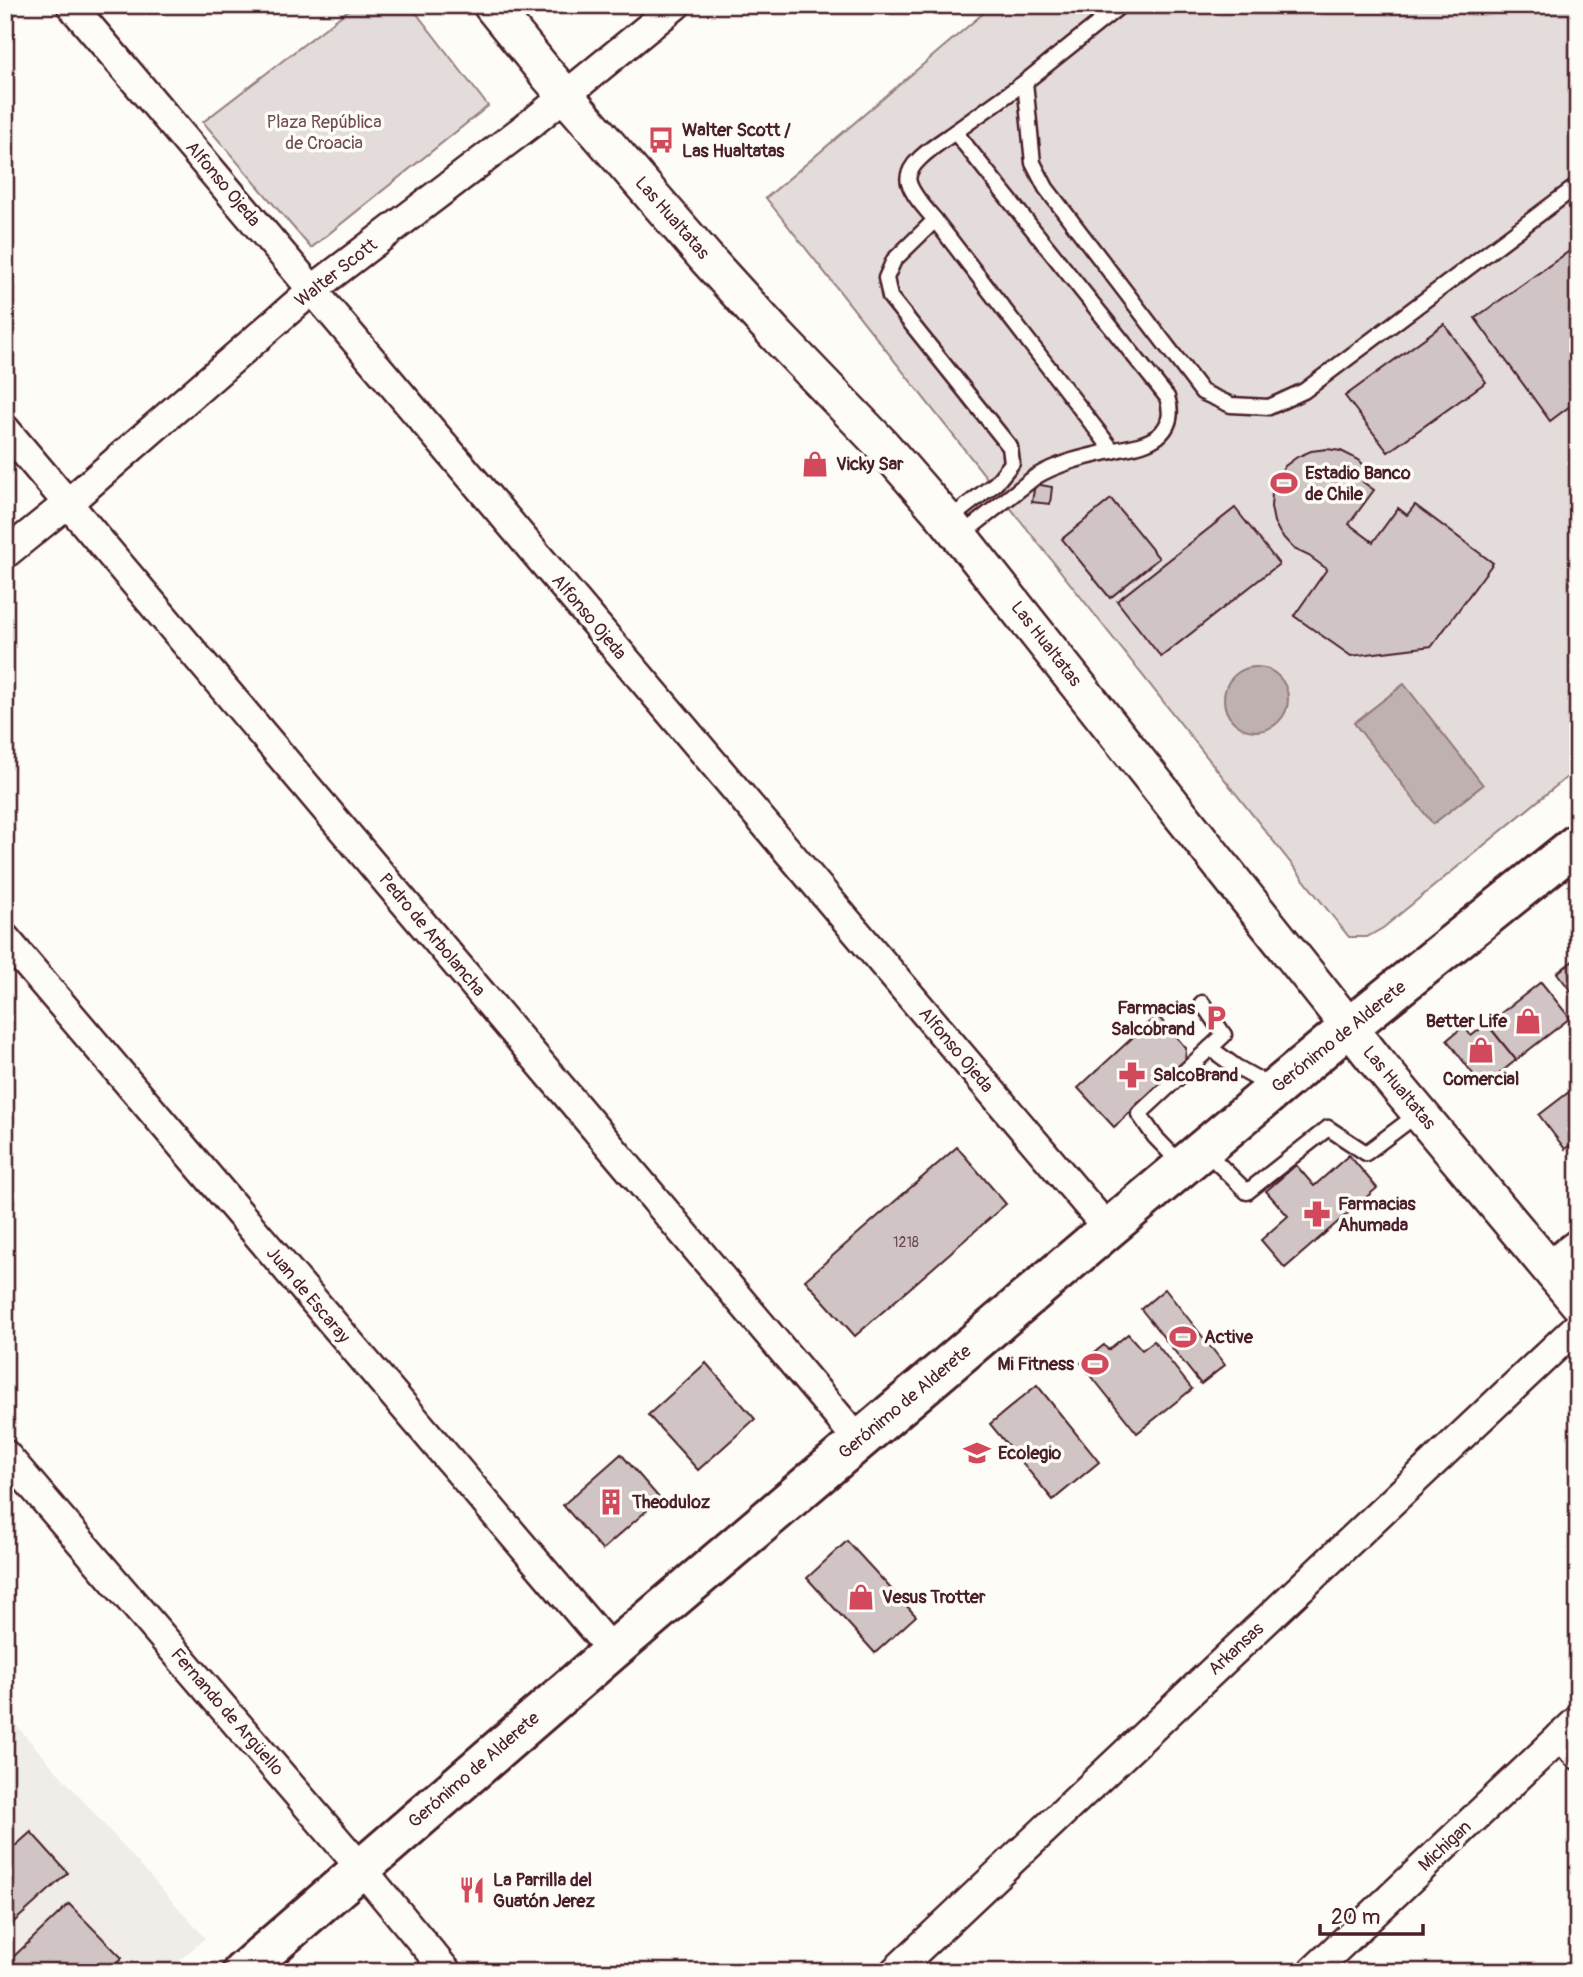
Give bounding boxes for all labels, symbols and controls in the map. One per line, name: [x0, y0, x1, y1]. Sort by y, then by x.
park label: Plaza República de Croacia: [266, 111, 382, 155]
place label: Walter Scott / Las Hualtatas: [682, 119, 791, 163]
bus stop icon: Walter Scott / Las Hualtatas: [646, 125, 676, 155]
street label: Alfonso Ojeda: [181, 136, 265, 232]
street label: Las Hualtatas: [630, 172, 714, 264]
street label: Walter Scott: [290, 233, 382, 312]
shop icon: Vicky Sar: [800, 449, 830, 479]
place label: Vicky Sar: [836, 453, 904, 476]
place label: Estadio Banco de Chile: [1305, 462, 1411, 506]
sports icon: Estadio Banco de Chile: [1269, 468, 1299, 498]
street label: Alfonso Ojeda: [547, 569, 631, 665]
street label: Las Hualtatas: [1005, 597, 1087, 691]
street label: Pedro de Arbolancha: [374, 869, 490, 1001]
street label: Gerónimo de Alderete: [1267, 976, 1411, 1098]
place label: Farmacias Salcobrand: [1111, 997, 1196, 1041]
street label: Alfonso Ojeda: [914, 1002, 998, 1098]
parking icon: Farmacias Salcobrand: [1201, 1003, 1231, 1033]
shop icon: Better Life: [1513, 1006, 1543, 1036]
place label: Better Life: [1426, 1010, 1508, 1033]
shop icon: Comercial: [1466, 1035, 1496, 1065]
street label: Las Hualtatas: [1357, 1041, 1441, 1135]
pharmacy icon: SalcoBrand: [1117, 1060, 1147, 1090]
place label: SalcoBrand: [1153, 1064, 1239, 1087]
place label: Comercial: [1443, 1068, 1519, 1091]
place label: Farmacias Ahumada: [1338, 1193, 1417, 1237]
pharmacy icon: Farmacias Ahumada: [1302, 1199, 1332, 1229]
house number: 1218: [893, 1234, 919, 1251]
street label: Juan de Escaray: [261, 1242, 355, 1348]
sports icon: Active: [1168, 1322, 1198, 1352]
place label: Active: [1204, 1326, 1254, 1349]
street label: Gerónimo de Alderete: [834, 1340, 976, 1464]
sports icon: Mi Fitness: [1080, 1349, 1110, 1379]
place label: Mi Fitness: [997, 1353, 1075, 1376]
school or university icon: Ecolegio: [962, 1438, 992, 1468]
place label: Ecolegio: [998, 1442, 1062, 1465]
building icon: Theoduloz: [596, 1487, 626, 1517]
place label: Theoduloz: [631, 1491, 711, 1514]
shop icon: Vesus Trotter: [846, 1582, 876, 1612]
place label: Vesus Trotter: [882, 1586, 986, 1609]
street label: Arkansas: [1203, 1617, 1269, 1681]
street label: Fernando de Argüello: [165, 1644, 289, 1781]
street label: Gerónimo de Alderete: [404, 1707, 544, 1833]
street label: Michigan: [1414, 1816, 1476, 1876]
place label: La Parrilla del Guatón Jerez: [493, 1869, 595, 1913]
restaurant icon: La Parrilla del Guatón Jerez: [457, 1875, 487, 1905]
scale bar: [1320, 1893, 1424, 1937]
text: 20 m: [1331, 1904, 1380, 1931]

